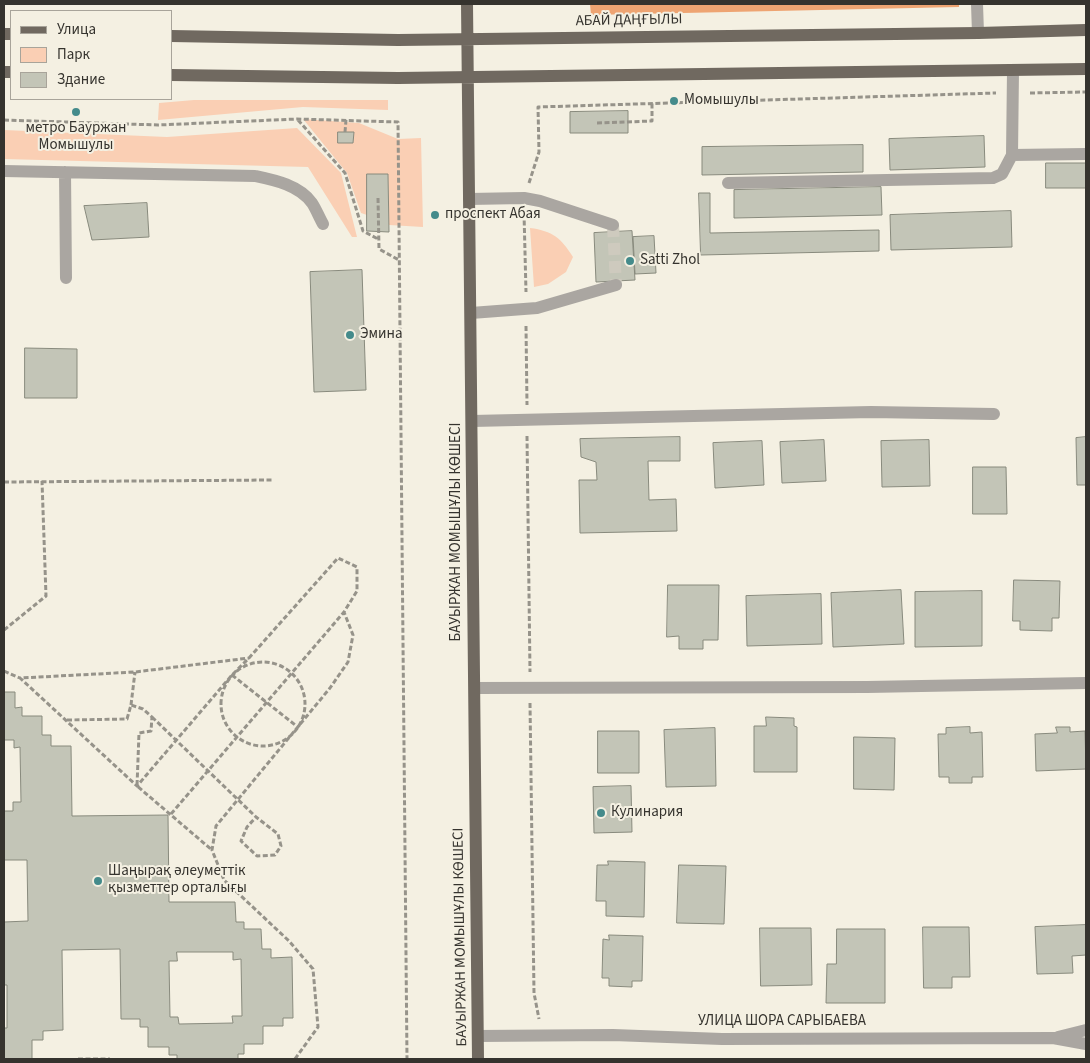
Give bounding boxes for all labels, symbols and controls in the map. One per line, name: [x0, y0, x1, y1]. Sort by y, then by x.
legend: [10, 10, 172, 100]
street label: АБАЙ ДАҢҒЫЛЫ: [575, 11, 683, 31]
text: Улица: [57, 19, 96, 40]
text: Парк: [57, 44, 90, 65]
text: Здание: [57, 69, 105, 90]
place label: Момышулы: [684, 92, 759, 110]
marker: Момышулы: [668, 95, 680, 107]
marker: метро Бауржан Момышулы: [70, 106, 82, 118]
place label: метро Бауржан Момышулы: [26, 120, 126, 155]
place label: проспект Абая: [445, 206, 541, 224]
marker: проспект Абая: [429, 209, 441, 221]
place label: Satti Zhol: [640, 252, 700, 270]
marker: Satti Zhol: [624, 255, 636, 267]
place label: Эмина: [360, 326, 403, 344]
marker: Эмина: [344, 329, 356, 341]
street label: БАУЫРЖАН МОМЫШҰЛЫ КӨШЕСІ: [448, 423, 466, 641]
place label: Кулинария: [611, 804, 683, 822]
marker: Кулинария: [595, 807, 607, 819]
street label: БАУЫРЖАН МОМЫШҰЛЫ КӨШЕСІ: [450, 827, 472, 1047]
place label: Шаңырақ әлеуметтік қызметтер орталығы: [108, 863, 247, 898]
marker: Шаңырақ әлеуметтік қызметтер орталығы: [92, 875, 104, 887]
street label: УЛИЦА ШОРА САРЫБАЕВА: [698, 1013, 866, 1031]

